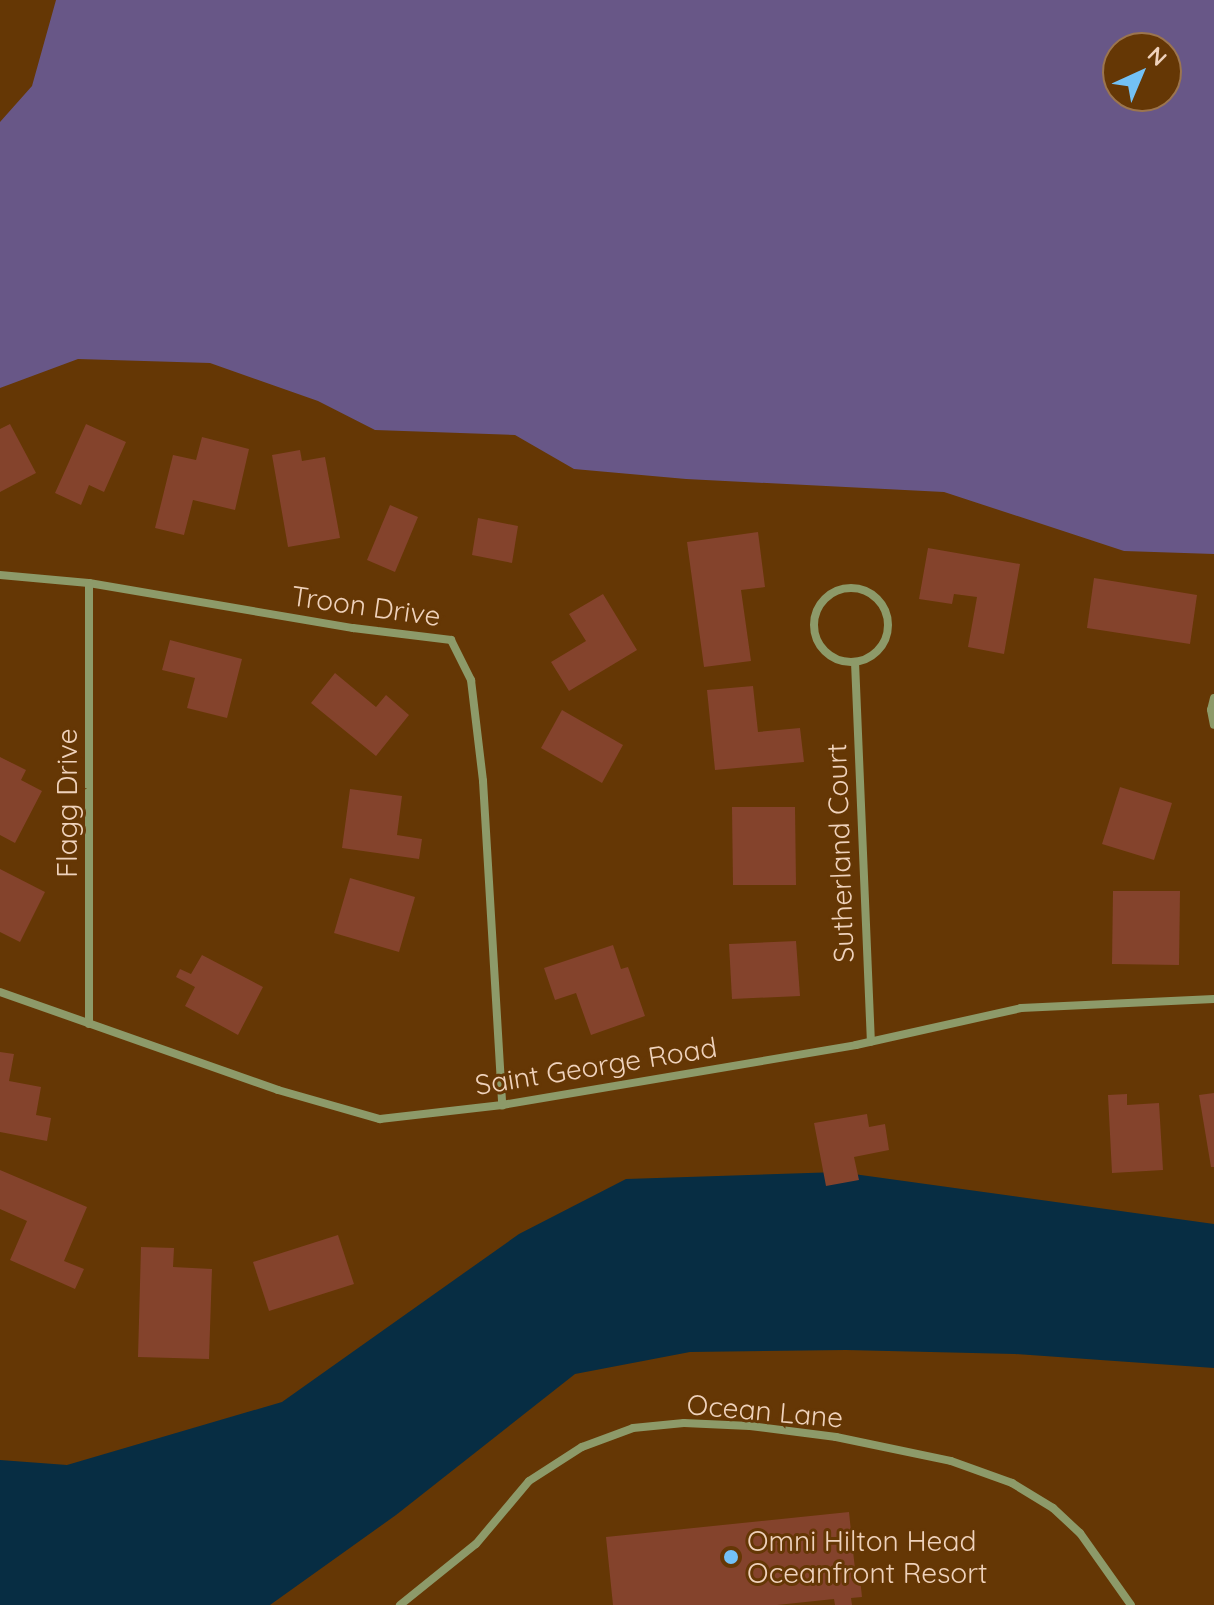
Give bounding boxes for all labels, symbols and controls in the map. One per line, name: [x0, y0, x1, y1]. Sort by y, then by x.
north arrow: [1102, 32, 1182, 112]
text: N: [1142, 40, 1173, 72]
street label: Troon Drive: [289, 579, 443, 633]
street label: Flagg Drive: [50, 728, 84, 878]
street label: Sutherland Court: [819, 743, 861, 963]
street label: Saint George Road: [473, 1030, 719, 1102]
street label: Ocean Lane: [685, 1387, 845, 1435]
place label: Omni Hilton Head Oceanfront Resort: [747, 1524, 987, 1590]
marker: Omni Hilton Head Oceanfront Resort: [722, 1548, 740, 1566]

